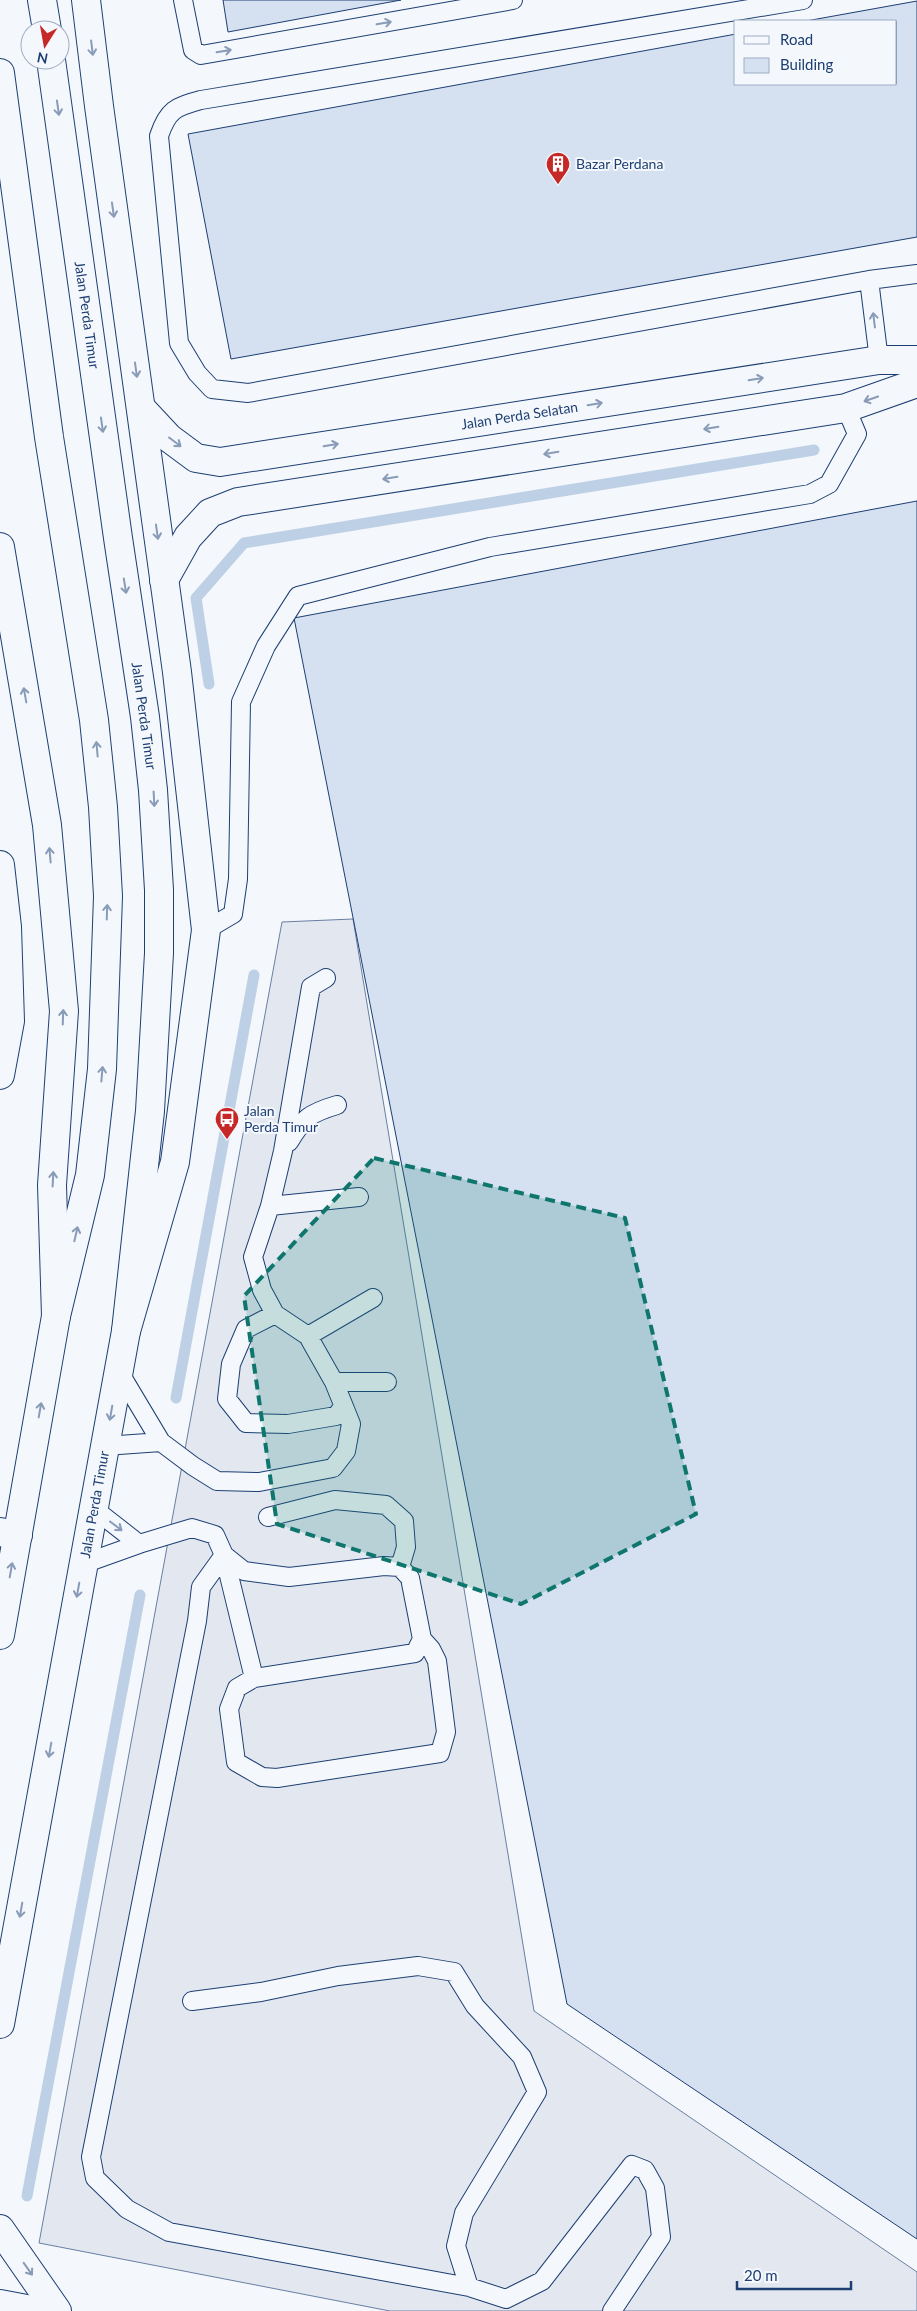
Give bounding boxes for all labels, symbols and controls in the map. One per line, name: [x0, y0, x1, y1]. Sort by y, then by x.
one-way arrow: [375, 18, 391, 27]
north arrow: [20, 20, 70, 70]
legend: [734, 20, 897, 85]
text: Road: [780, 30, 813, 48]
one-way arrow: [87, 40, 97, 56]
one-way arrow: [215, 46, 231, 56]
text: N: [36, 49, 49, 68]
text: Building: [780, 55, 833, 73]
one-way arrow: [53, 100, 63, 116]
building icon: Bazar Perdana: [545, 151, 571, 185]
place label: Bazar Perdana: [576, 155, 663, 172]
one-way arrow: [108, 201, 118, 217]
street label: Jalan Perda Timur: [72, 260, 103, 370]
one-way arrow: [869, 312, 879, 328]
one-way arrow: [131, 362, 141, 378]
one-way arrow: [747, 373, 763, 383]
one-way arrow: [864, 395, 879, 404]
street label: Jalan Perda Selatan: [460, 398, 579, 433]
one-way arrow: [587, 398, 603, 408]
one-way arrow: [97, 417, 107, 433]
one-way arrow: [704, 424, 720, 434]
one-way arrow: [168, 437, 181, 448]
one-way arrow: [323, 439, 339, 449]
one-way arrow: [543, 449, 559, 459]
one-way arrow: [383, 474, 399, 484]
one-way arrow: [153, 523, 163, 539]
one-way arrow: [120, 578, 130, 594]
street label: Jalan Perda Timur: [129, 661, 160, 771]
one-way arrow: [20, 687, 30, 703]
one-way arrow: [92, 742, 102, 758]
one-way arrow: [149, 791, 158, 807]
one-way arrow: [45, 848, 55, 864]
one-way arrow: [103, 904, 112, 920]
one-way arrow: [59, 1009, 68, 1025]
one-way arrow: [97, 1066, 106, 1082]
place label: Jalan Perda Timur: [244, 1102, 318, 1135]
bus stop icon: Jalan Perda Timur: [214, 1106, 240, 1140]
one-way arrow: [48, 1172, 57, 1188]
one-way arrow: [72, 1227, 81, 1243]
one-way arrow: [35, 1402, 45, 1418]
one-way arrow: [105, 1405, 115, 1421]
street label: Jalan Perda Timur: [76, 1449, 112, 1559]
one-way arrow: [109, 1521, 122, 1532]
one-way arrow: [7, 1563, 17, 1579]
one-way arrow: [73, 1582, 83, 1598]
one-way arrow: [44, 1742, 54, 1758]
one-way arrow: [15, 1902, 25, 1918]
scale bar: [737, 2258, 851, 2290]
one-way arrow: [23, 2262, 33, 2276]
text: 20 m: [744, 2266, 778, 2284]

